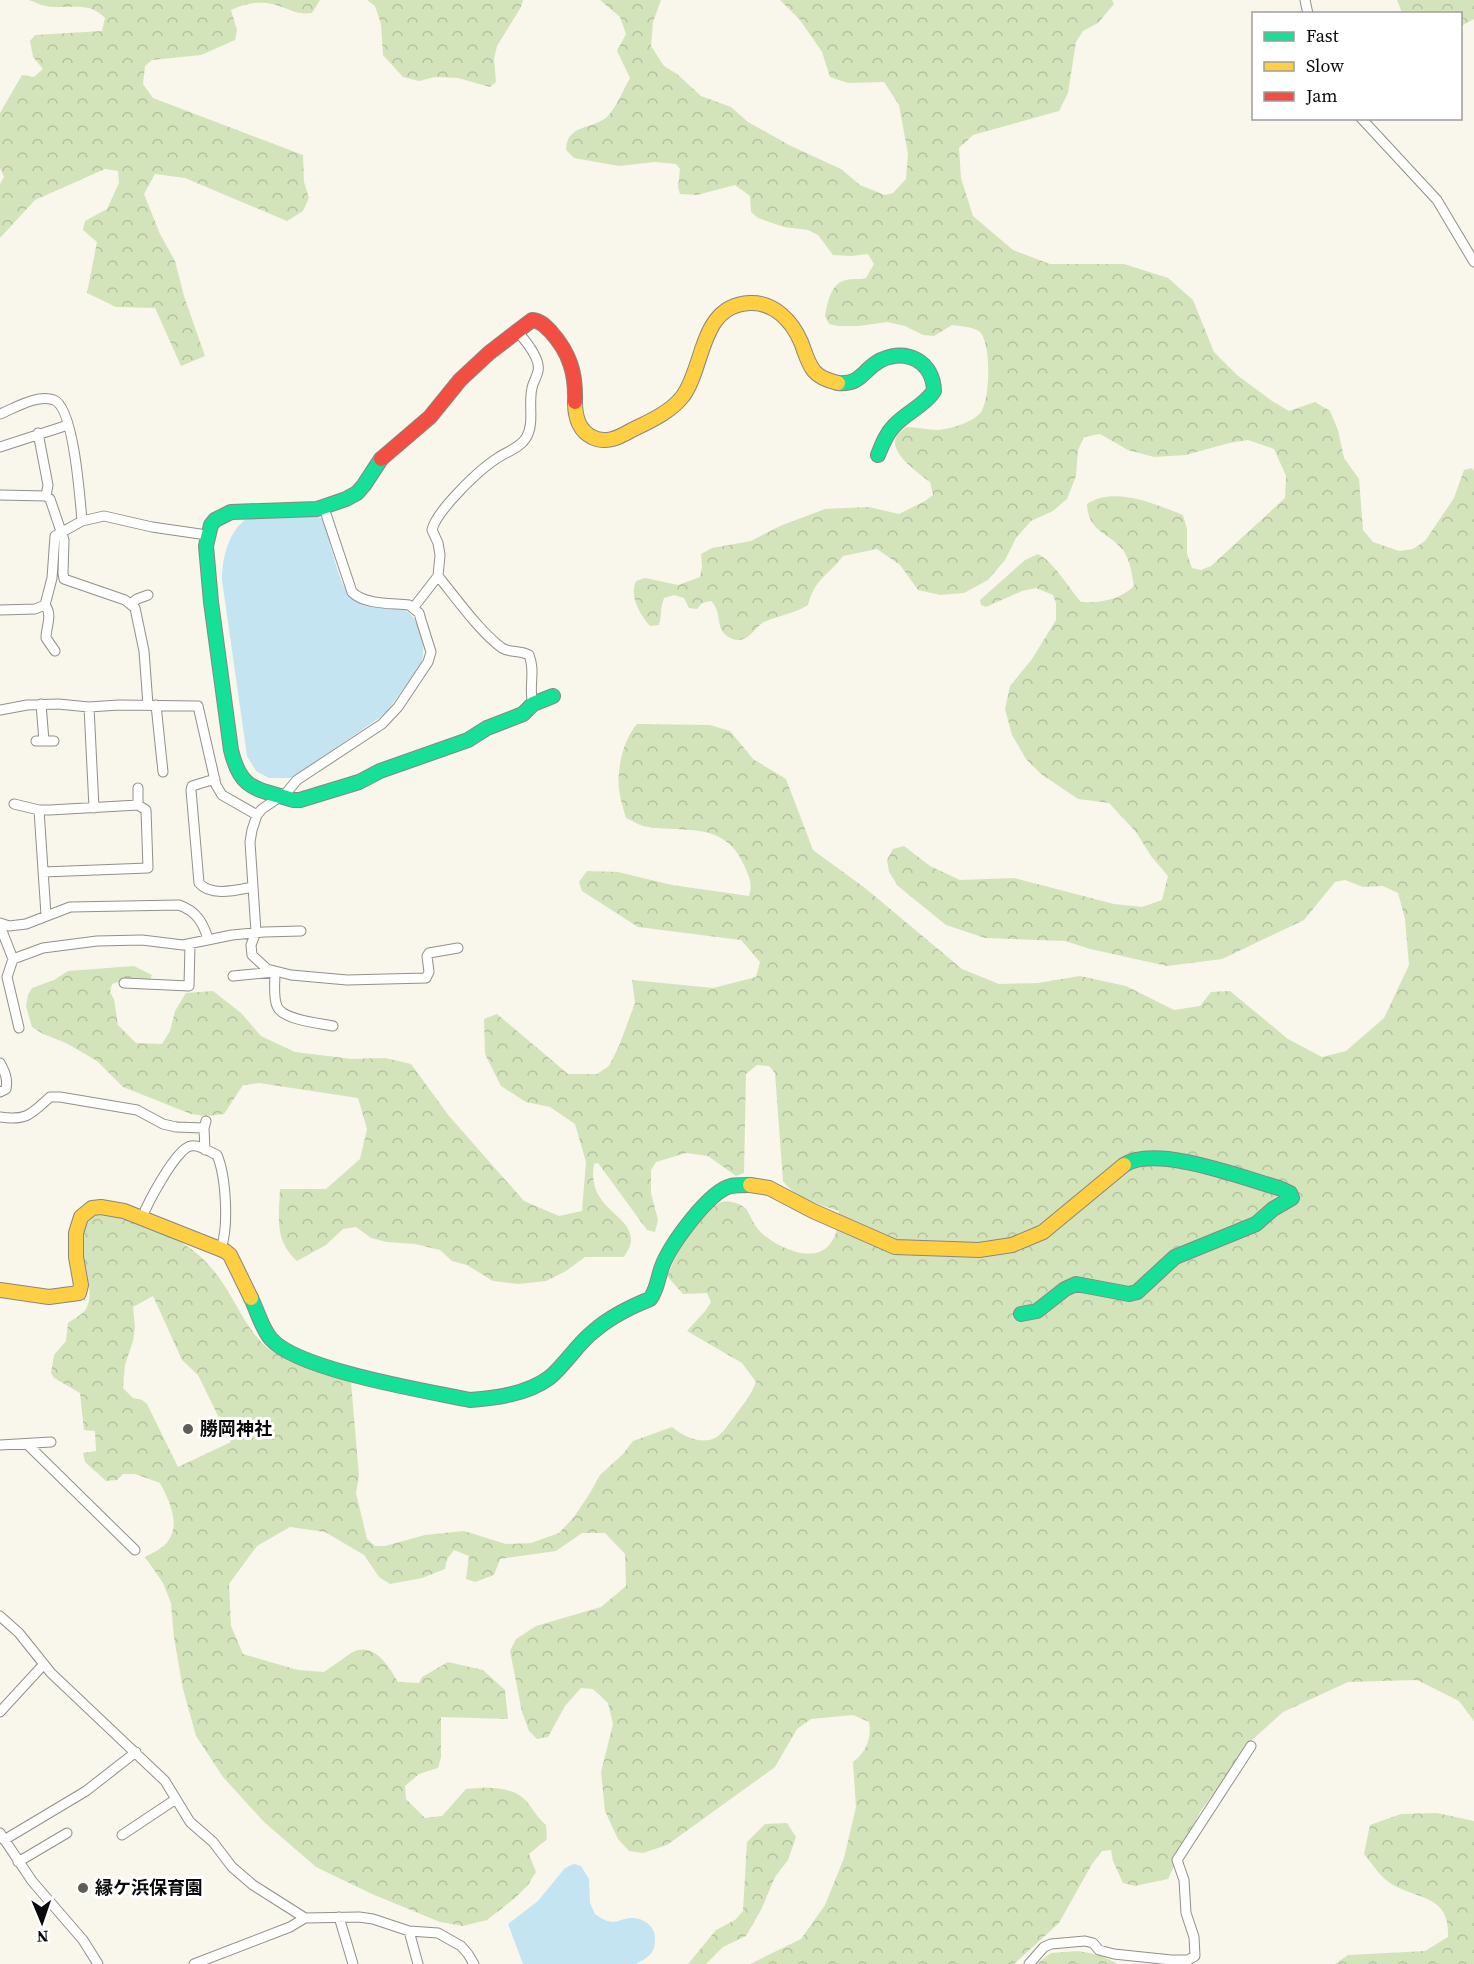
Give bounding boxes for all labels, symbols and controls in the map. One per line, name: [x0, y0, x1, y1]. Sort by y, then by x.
legend: [1252, 12, 1462, 120]
text: Fast: [1306, 23, 1339, 48]
text: Slow: [1306, 53, 1344, 78]
text: Jam: [1305, 83, 1338, 108]
place label: 勝岡神社: [200, 1416, 272, 1441]
marker: 勝岡神社: [181, 1422, 195, 1436]
place label: 縁ケ浜保育園: [95, 1875, 203, 1900]
marker: 縁ケ浜保育園: [76, 1881, 90, 1895]
north arrow: [12, 1892, 72, 1952]
text: N: [36, 1926, 49, 1948]

